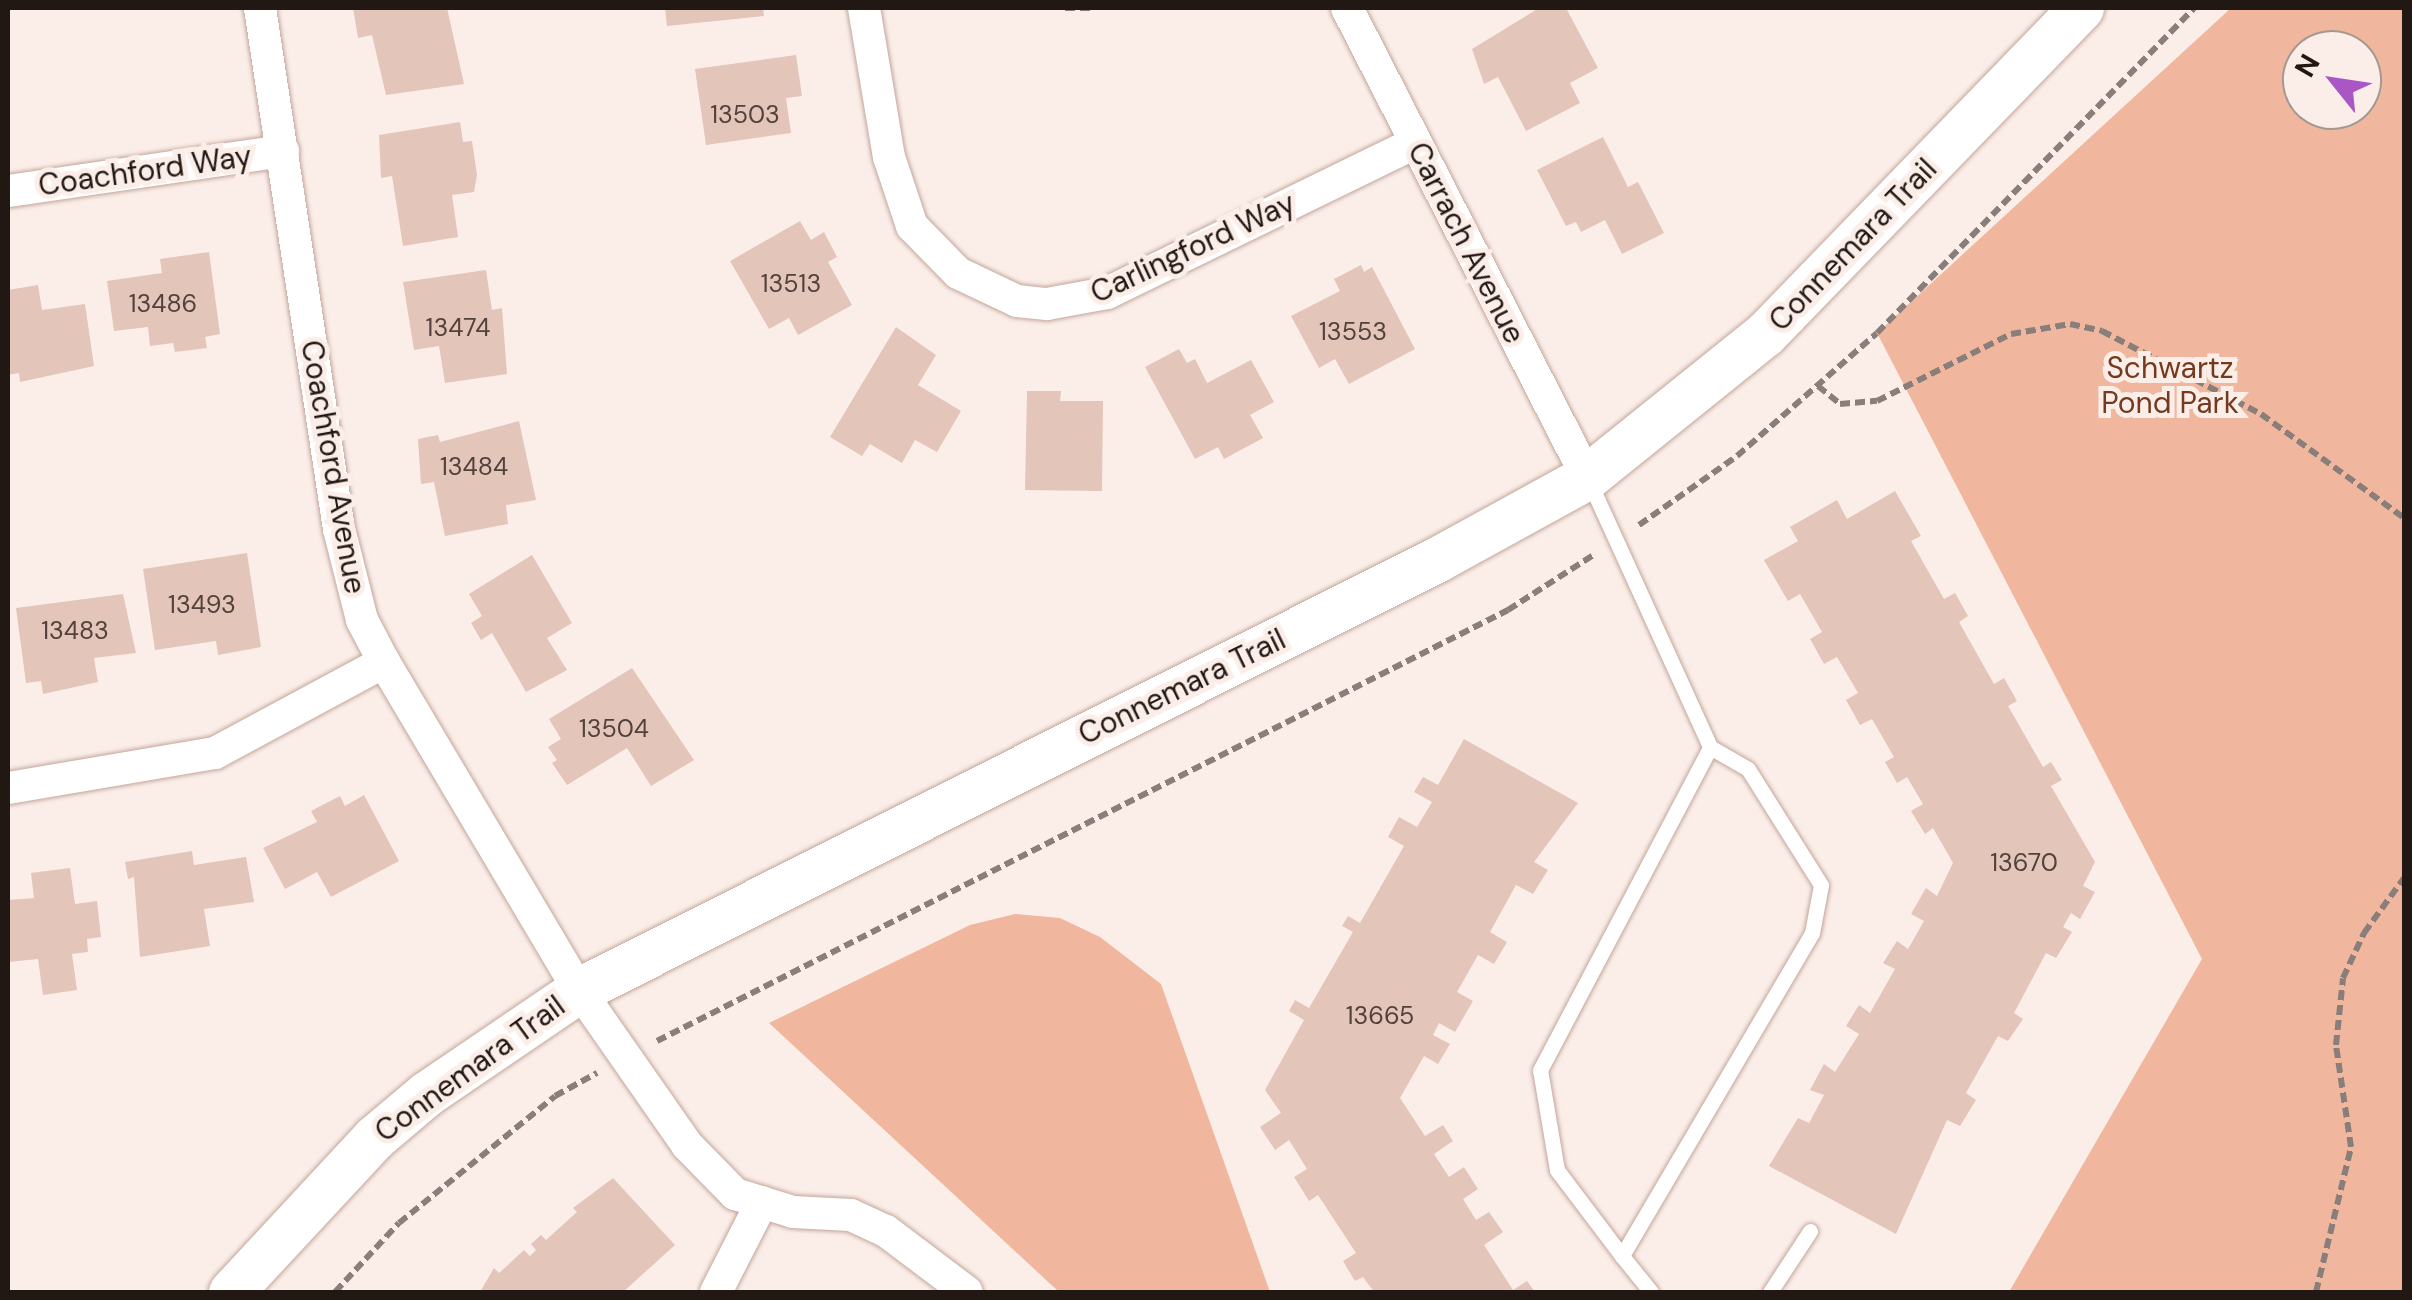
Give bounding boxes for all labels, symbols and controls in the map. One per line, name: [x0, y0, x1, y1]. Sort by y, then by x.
north arrow: [2282, 30, 2382, 130]
text: N: [2286, 48, 2328, 84]
house number: 13503: [710, 100, 780, 130]
street label: Carrach Avenue: [1400, 137, 1532, 349]
street label: Coachford Way: [36, 138, 254, 204]
street label: Connemara Trail: [1762, 151, 1944, 339]
street label: Carlingford Way: [1085, 185, 1301, 311]
house number: 13513: [761, 269, 821, 299]
house number: 13486: [129, 289, 197, 319]
house number: 13474: [426, 313, 490, 343]
house number: 13553: [1319, 317, 1387, 347]
street label: Coachford Avenue: [293, 337, 373, 597]
park label: Schwartz Pond Park: [2101, 350, 2239, 420]
house number: 13484: [440, 452, 508, 482]
house number: 13493: [168, 590, 236, 620]
house number: 13483: [41, 616, 109, 646]
street label: Connemara Trail: [1073, 621, 1291, 753]
house number: 13504: [579, 714, 649, 744]
house number: 13670: [1990, 848, 2058, 878]
street label: Connemara Trail: [368, 988, 572, 1150]
house number: 13665: [1346, 1001, 1414, 1031]

